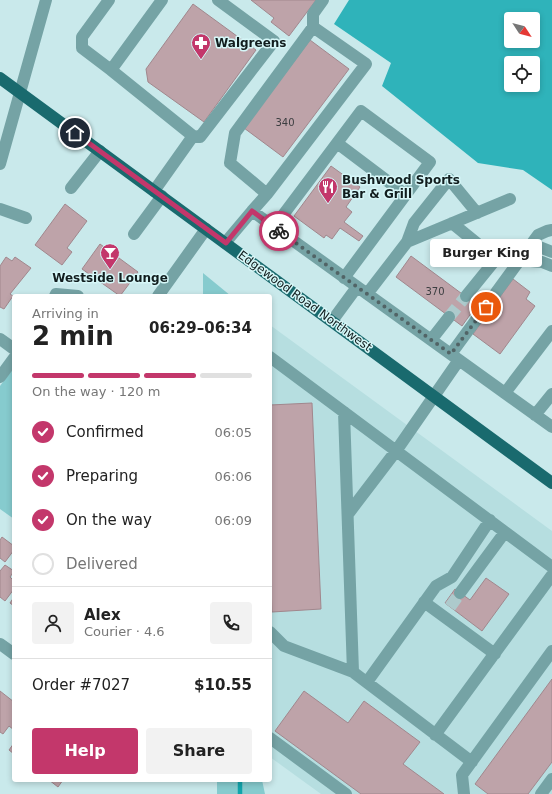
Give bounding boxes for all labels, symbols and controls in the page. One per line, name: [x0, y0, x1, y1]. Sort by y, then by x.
north arrow: [504, 12, 540, 48]
map controls: [504, 12, 540, 92]
pharmacy icon: Walgreens: [190, 32, 212, 60]
place label: Walgreens: [215, 36, 287, 50]
button: locate: [504, 56, 540, 92]
pin: [58, 116, 92, 150]
house number: 340: [275, 117, 295, 128]
icon: home: [64, 122, 86, 144]
place label: Bushwood Sports Bar & Grill: [342, 173, 460, 201]
restaurant icon: Bushwood Sports Bar & Grill: [317, 176, 339, 204]
courier: [259, 211, 299, 251]
icon: bike: [268, 220, 290, 242]
callout: Burger King: [430, 239, 542, 267]
bar icon: Westside Lounge: [99, 242, 121, 270]
text: Burger King: [442, 245, 530, 260]
street label: Edgewood Road Northwest: [235, 248, 375, 354]
place label: Westside Lounge: [52, 271, 168, 285]
house number: 370: [425, 286, 445, 297]
pin: [469, 290, 503, 324]
icon: bag: [475, 296, 497, 318]
text: Arriving in: [32, 306, 99, 321]
text: 06:29–06:34: [149, 319, 252, 337]
text: 2 min: [32, 321, 114, 351]
text: On the way · 120 m: [32, 384, 160, 399]
icon: check: [32, 421, 54, 443]
text: Confirmed: [66, 423, 144, 441]
text: 06:05: [215, 425, 252, 440]
icon: check: [32, 465, 54, 487]
text: Preparing: [66, 467, 138, 485]
text: 06:06: [215, 469, 252, 484]
icon: check: [32, 509, 54, 531]
text: On the way: [66, 511, 152, 529]
text: 06:09: [215, 513, 252, 528]
text: Delivered: [66, 555, 138, 573]
button: person: [32, 602, 74, 644]
button: phone: [210, 602, 252, 644]
text: Alex: [84, 606, 121, 624]
text: Courier · 4.6: [84, 624, 165, 639]
text: Order #7027: [32, 676, 130, 694]
text: $10.55: [194, 676, 252, 694]
button: Help: [32, 728, 138, 774]
button: Share: [146, 728, 252, 774]

